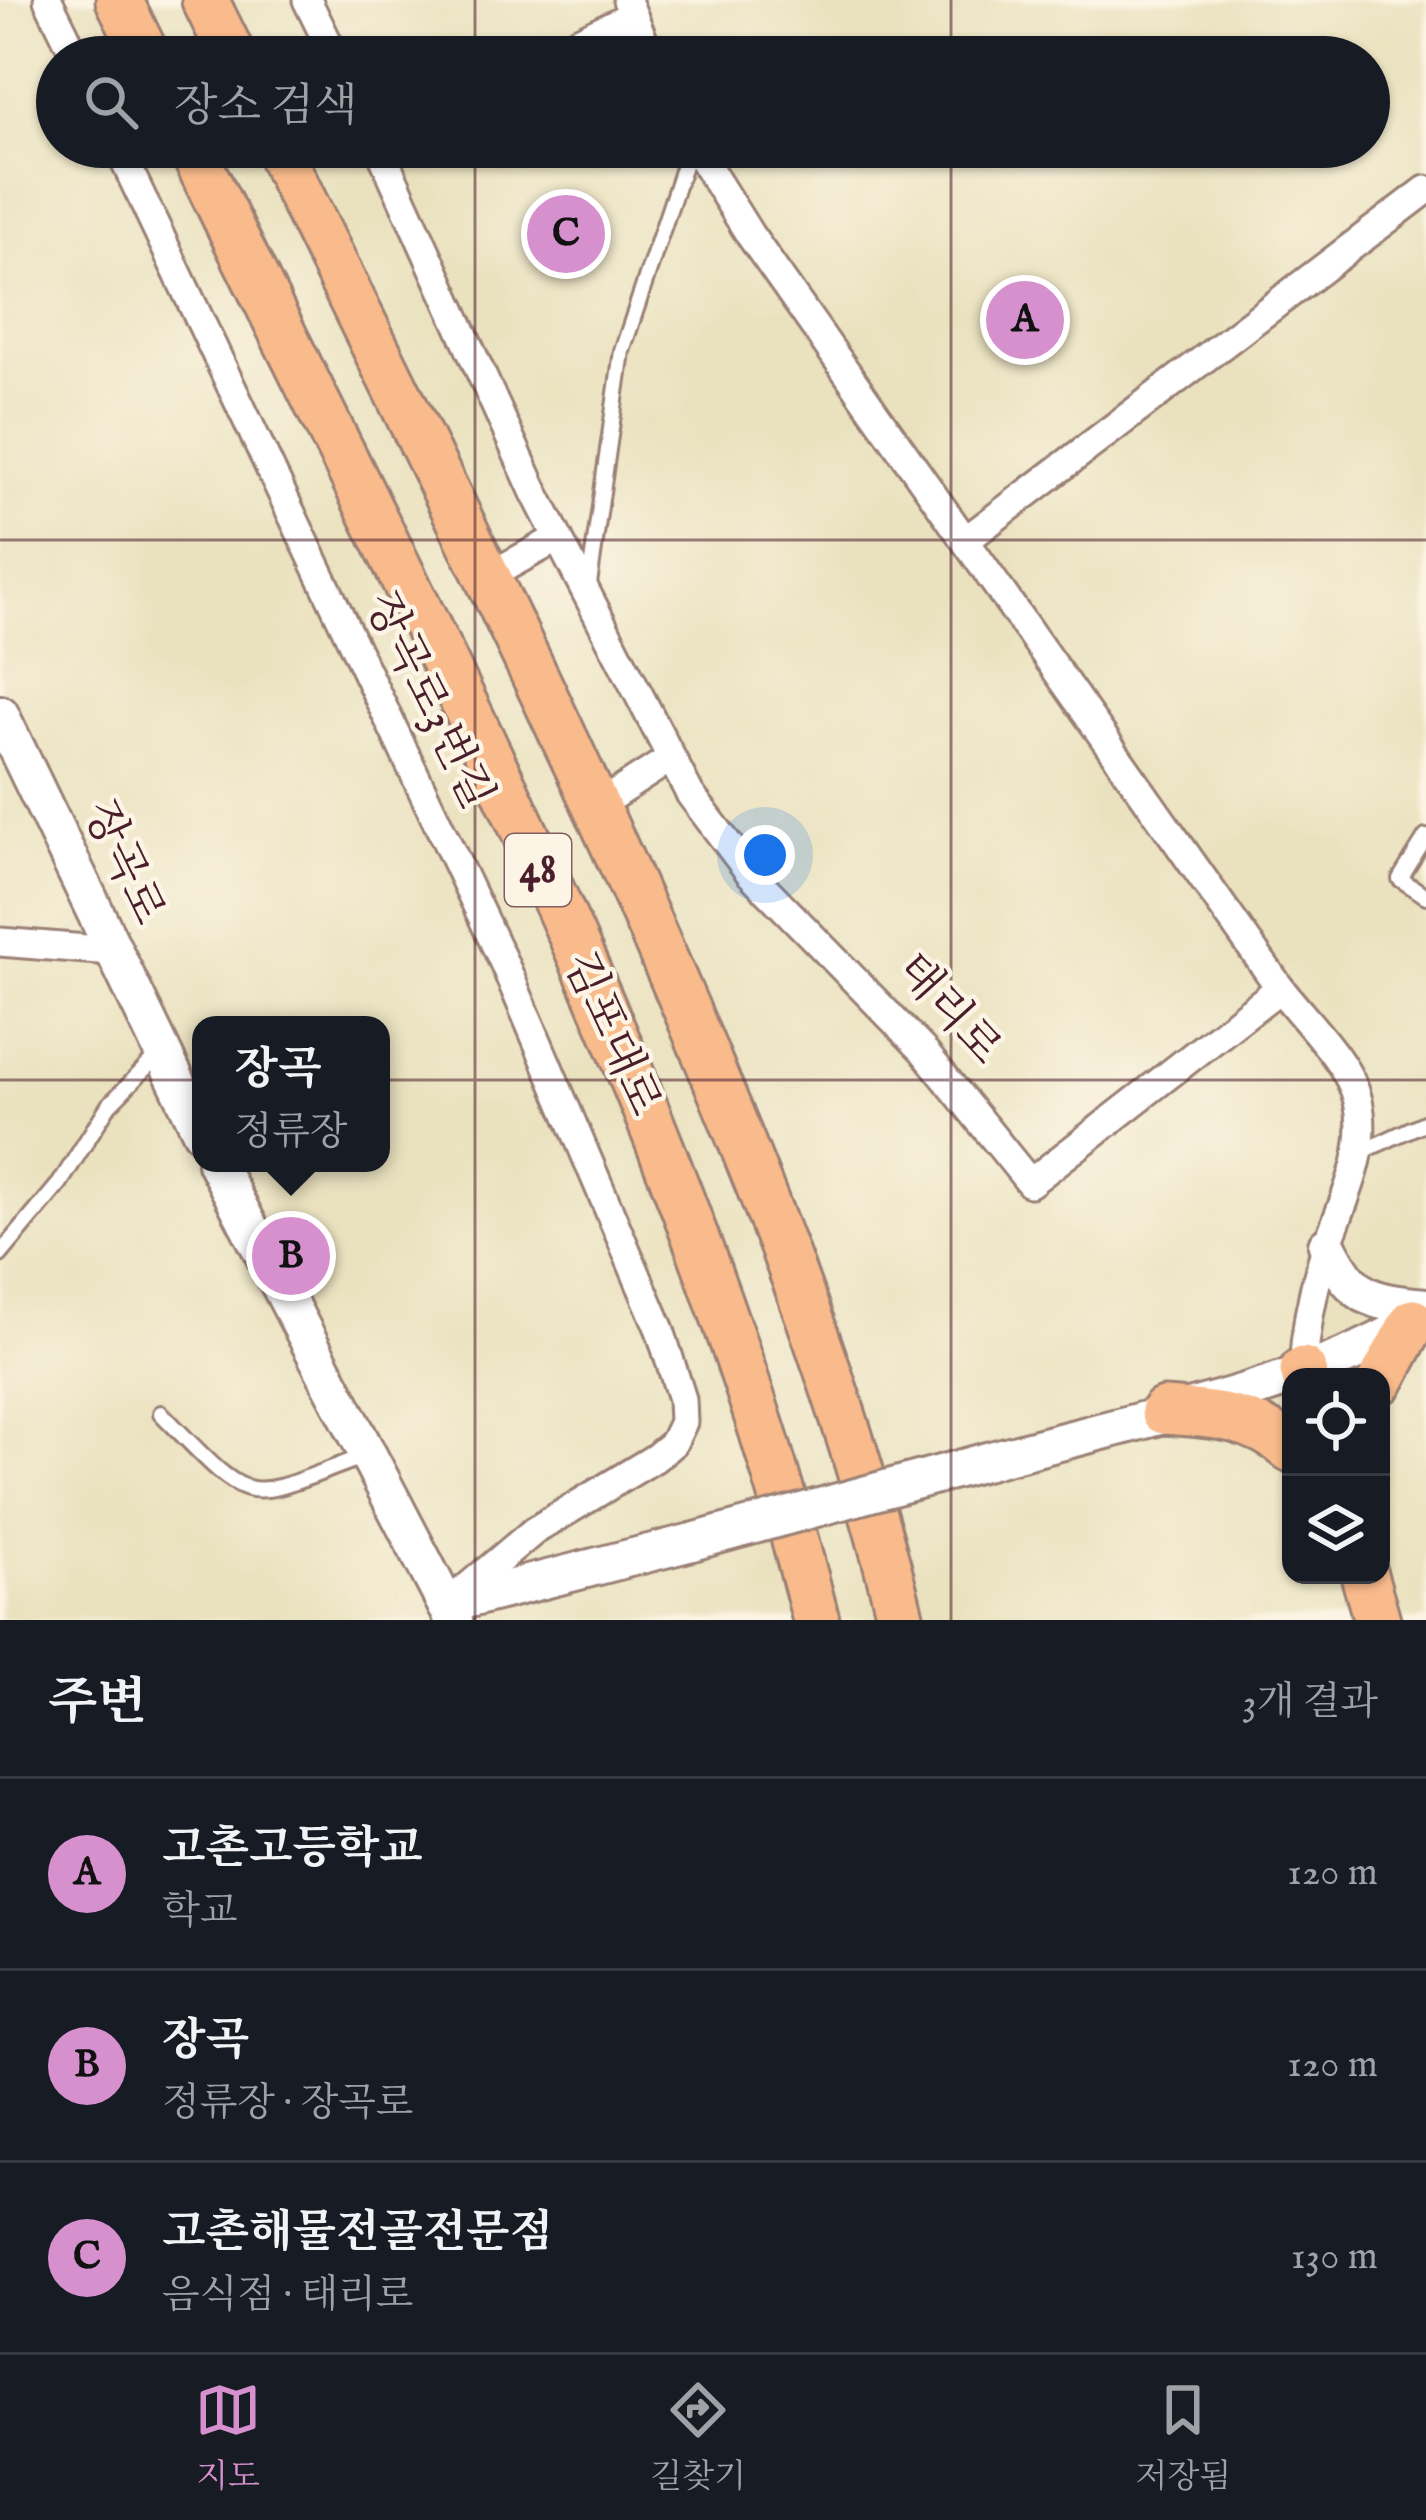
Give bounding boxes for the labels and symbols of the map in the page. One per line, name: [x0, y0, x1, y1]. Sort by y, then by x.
pin: C: [527, 189, 605, 279]
pin: A: [986, 275, 1064, 365]
street label: 장곡로3번길: [351, 583, 505, 819]
street label: 장곡로: [70, 792, 176, 934]
your location: [735, 825, 795, 885]
road number: 48: [505, 834, 571, 906]
street label: 태리로: [883, 942, 1013, 1078]
street label: 김포대로: [550, 943, 672, 1125]
pin: B: [252, 1211, 330, 1301]

